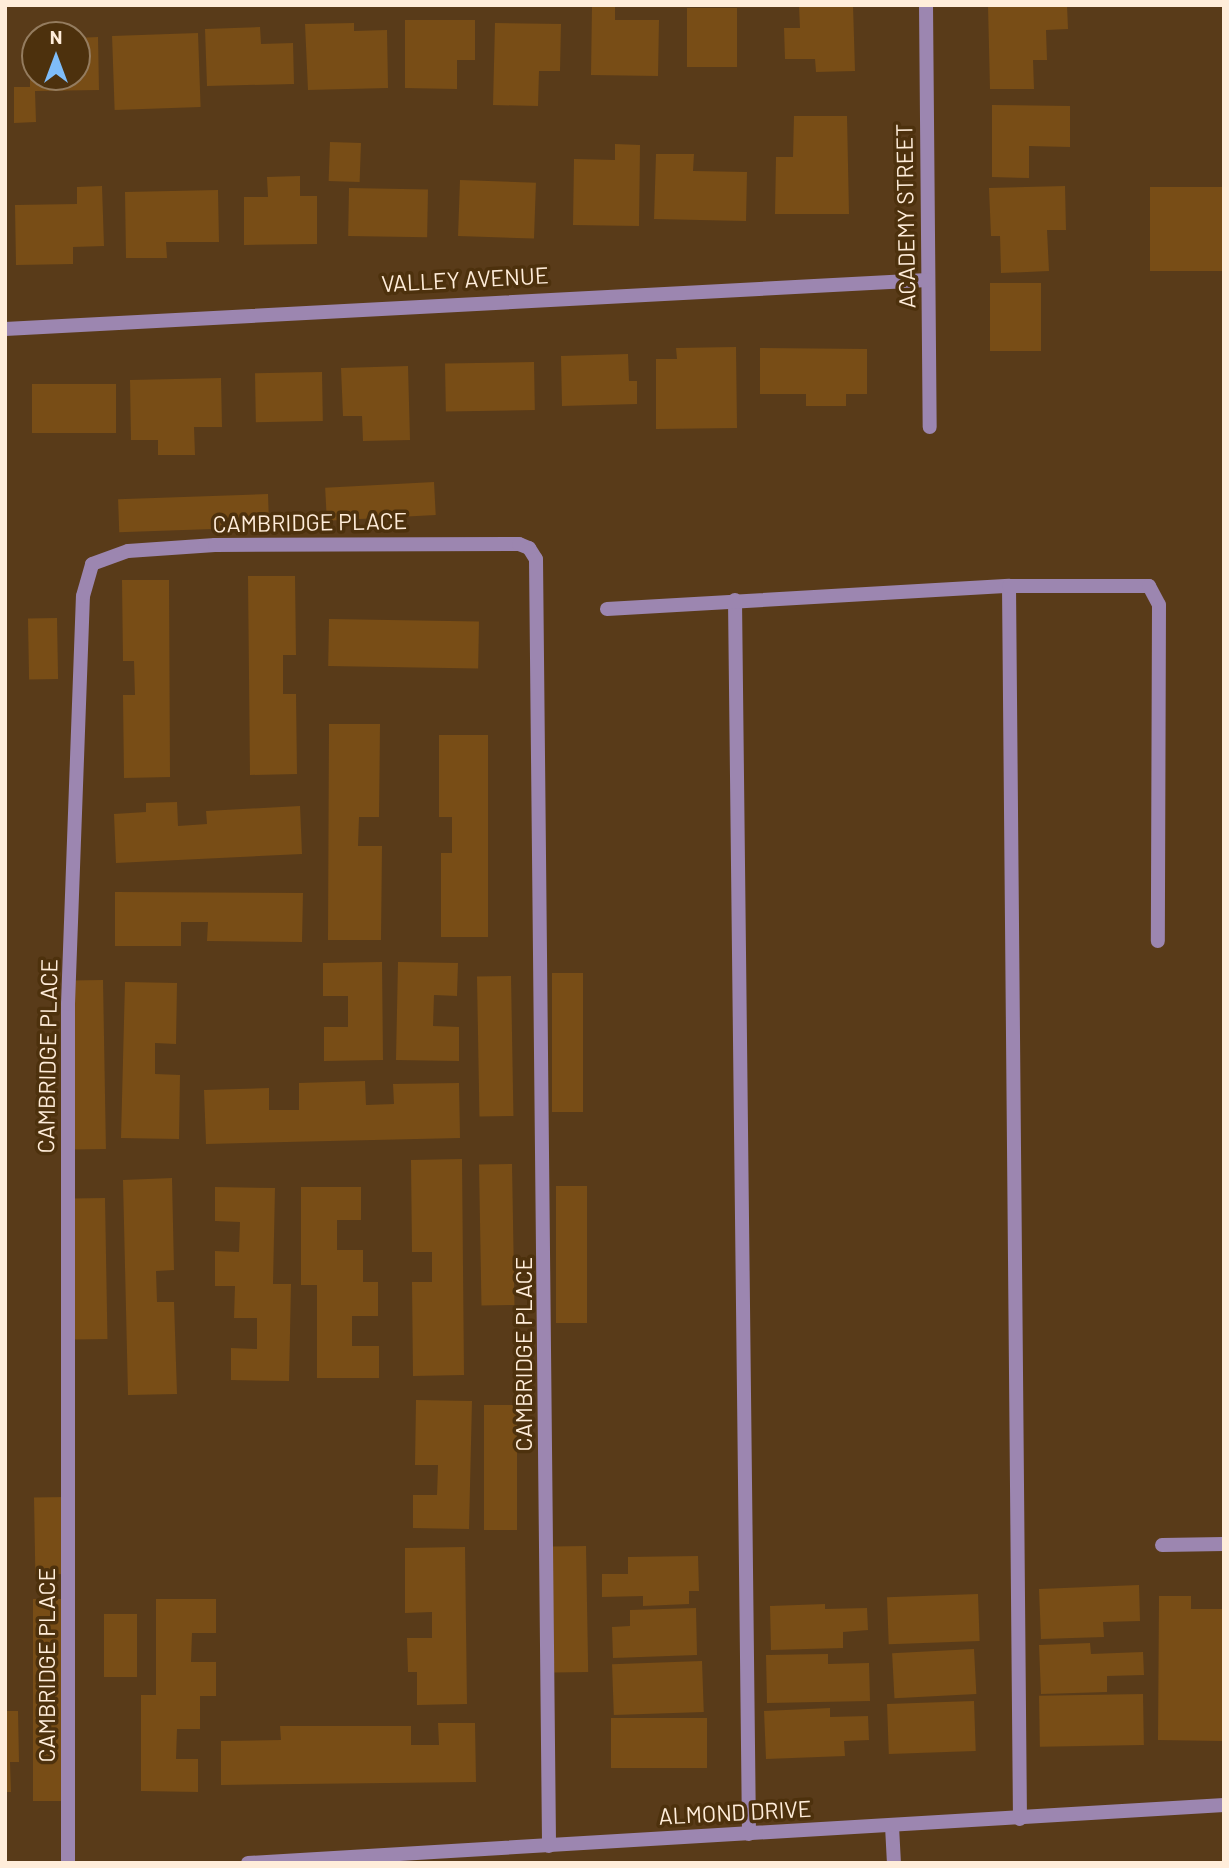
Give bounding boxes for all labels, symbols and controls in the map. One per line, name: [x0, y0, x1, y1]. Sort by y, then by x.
north arrow: [21, 21, 91, 91]
text: N: [50, 25, 62, 48]
street label: ACADEMY STREET: [890, 123, 920, 309]
street label: VALLEY AVENUE: [381, 261, 549, 297]
street label: CAMBRIDGE PLACE: [212, 507, 408, 537]
street label: CAMBRIDGE PLACE: [32, 958, 62, 1154]
street label: CAMBRIDGE PLACE: [509, 1257, 537, 1451]
street label: CAMBRIDGE PLACE: [32, 1568, 60, 1762]
street label: ALMOND DRIVE: [658, 1794, 812, 1830]

